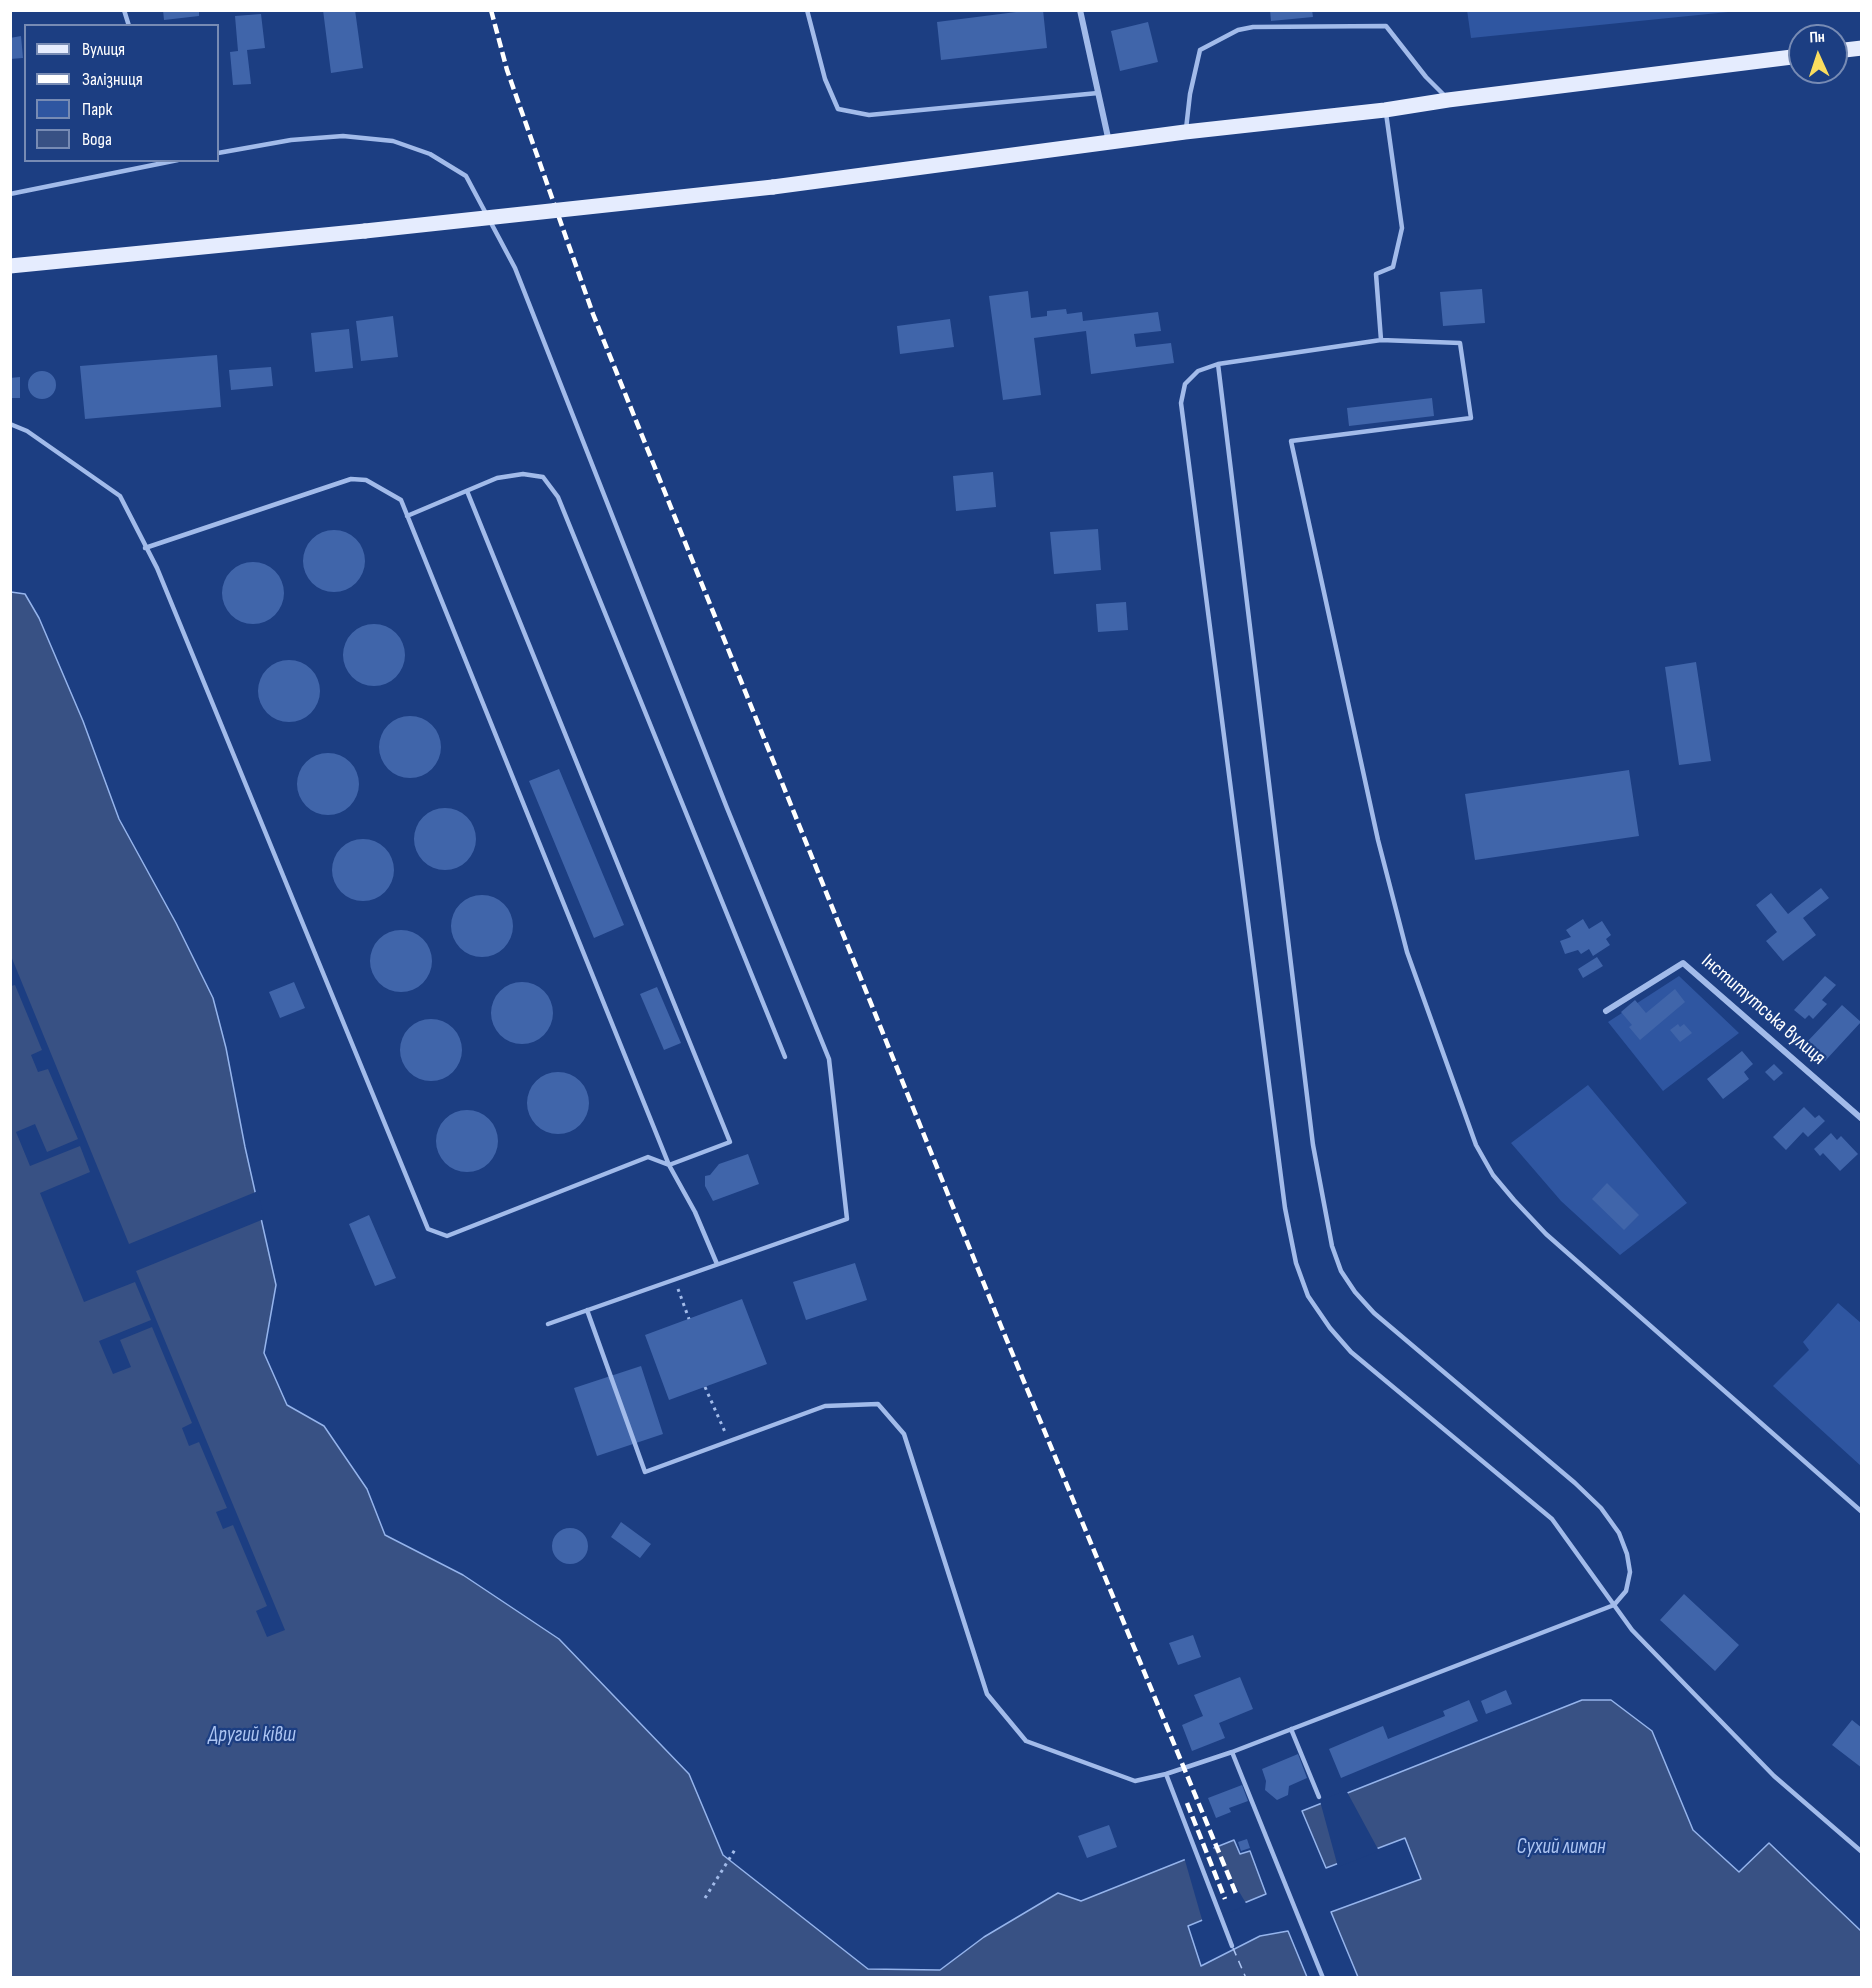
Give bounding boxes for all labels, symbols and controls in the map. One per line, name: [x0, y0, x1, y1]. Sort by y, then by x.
legend: [24, 24, 219, 162]
north arrow: [1788, 24, 1848, 84]
text: Пн: [1809, 28, 1825, 47]
text: Вулиця: [82, 39, 125, 60]
text: Залізниця: [82, 69, 143, 90]
text: Парк: [82, 99, 112, 120]
text: Вода: [82, 129, 112, 150]
street label: Інститутська вулиця: [1696, 950, 1830, 1070]
water label: Другий ківш: [208, 1723, 296, 1749]
water label: Сухий лиман: [1516, 1835, 1606, 1861]

